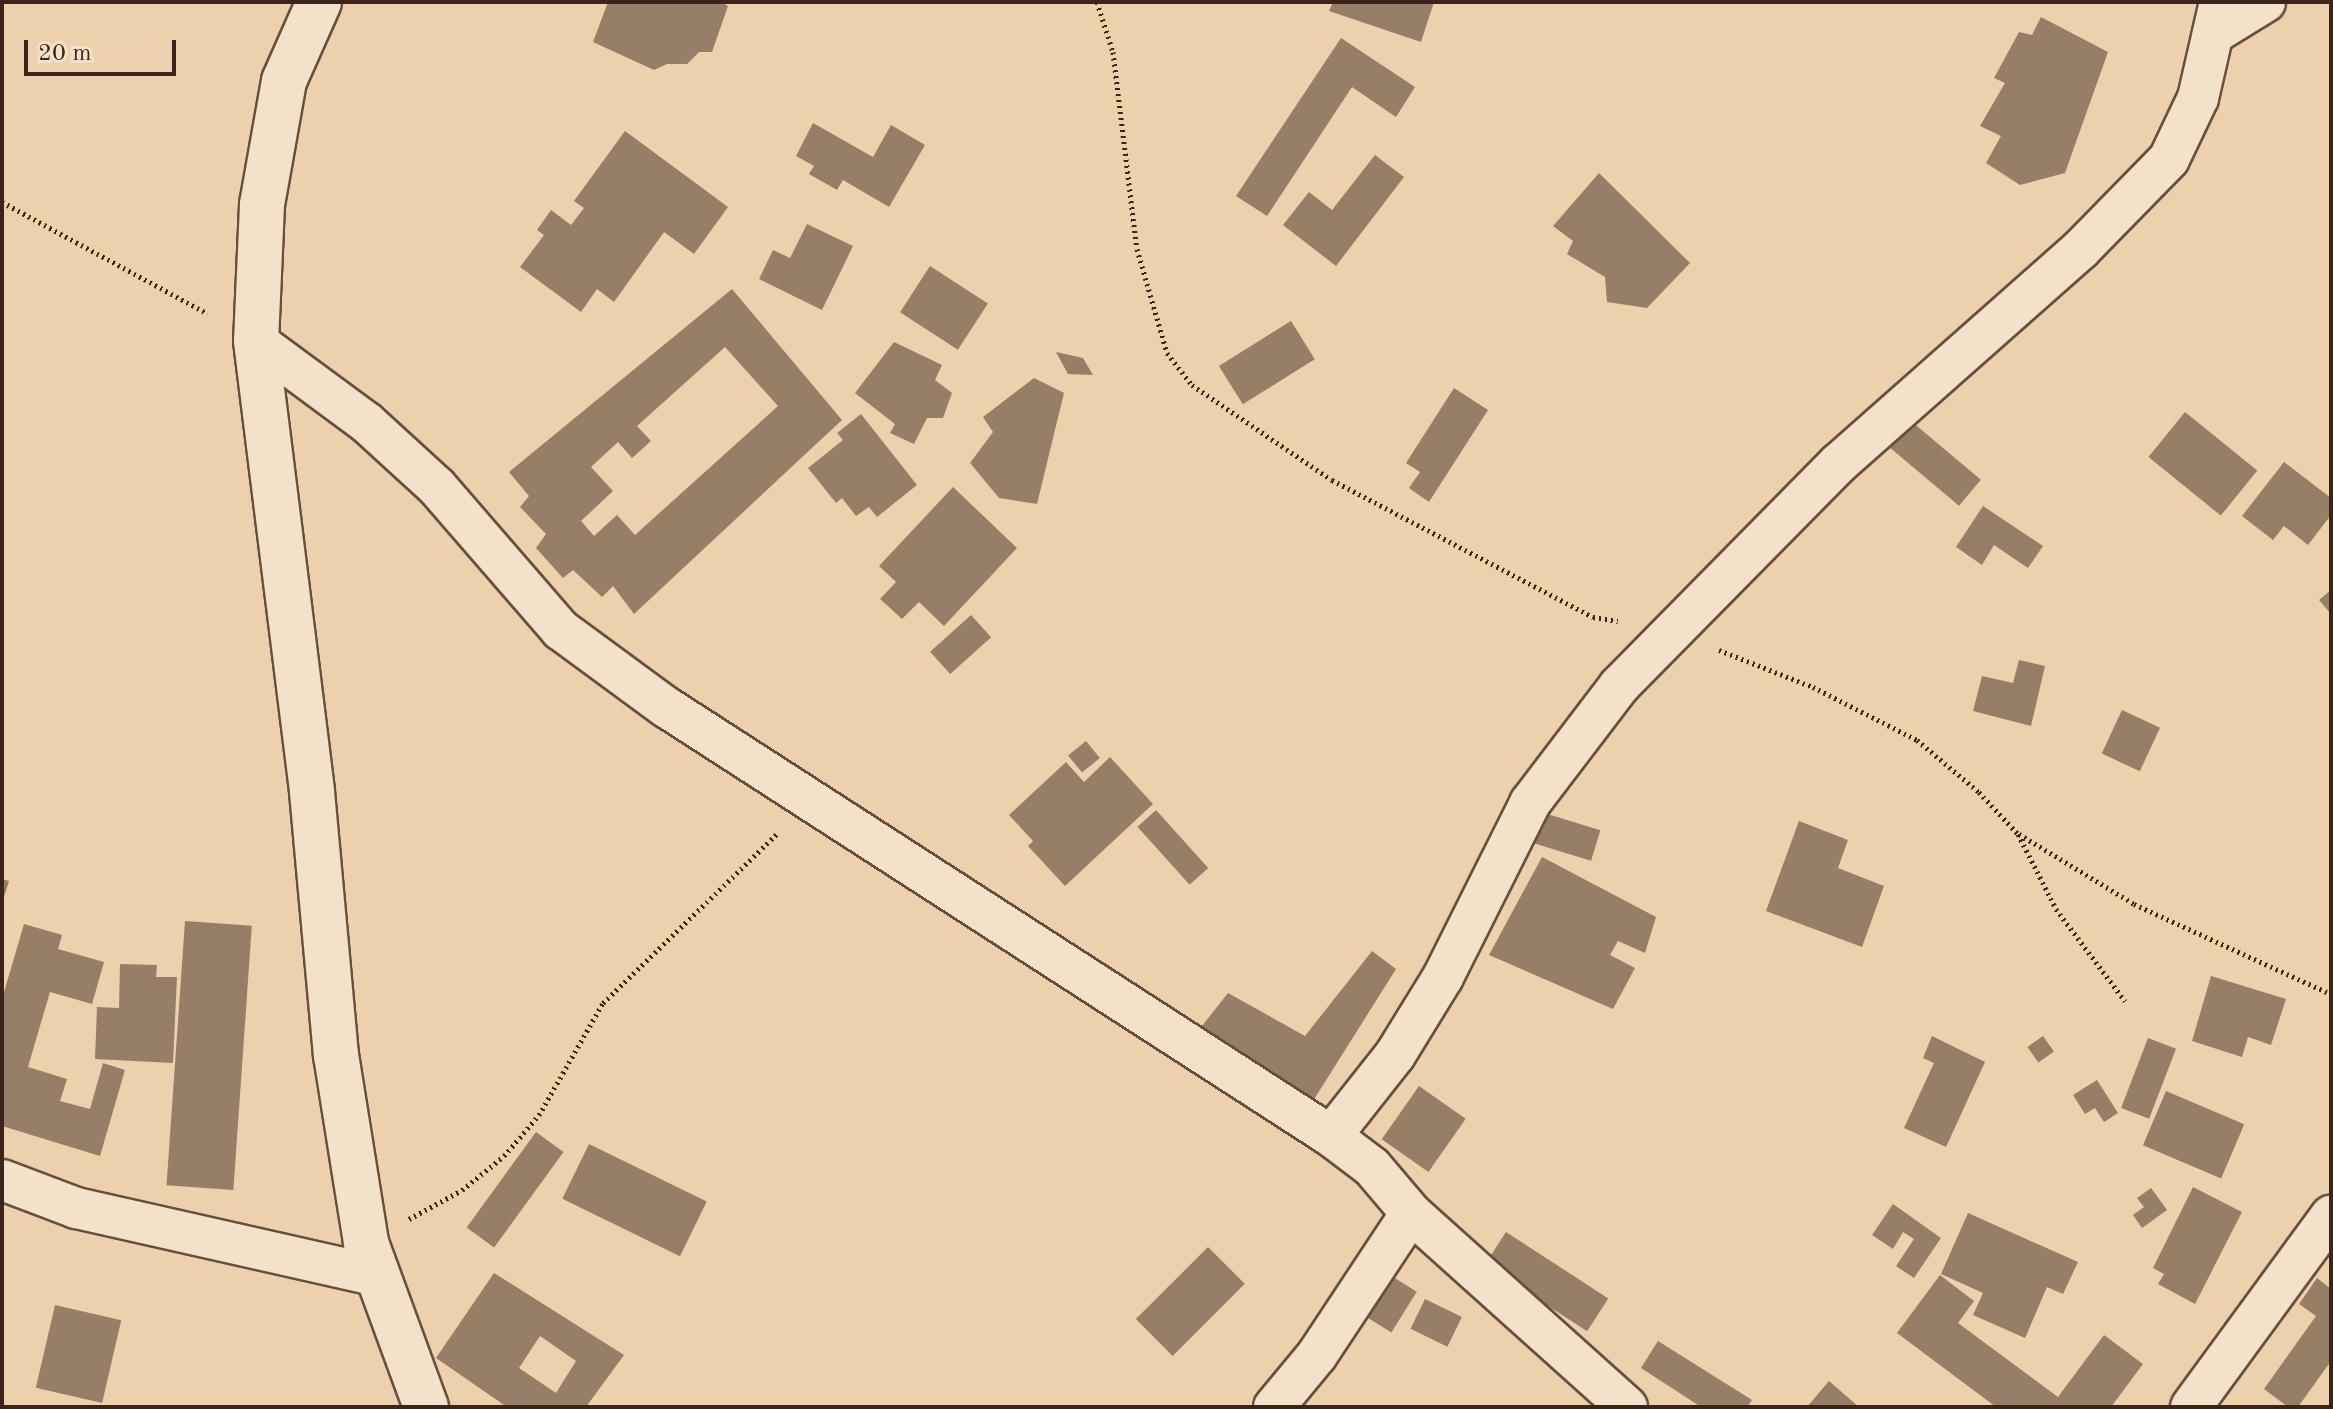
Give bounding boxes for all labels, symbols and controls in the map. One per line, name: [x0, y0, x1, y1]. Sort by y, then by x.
scale bar: [28, 24, 180, 74]
text: 20 m: [38, 42, 92, 66]

